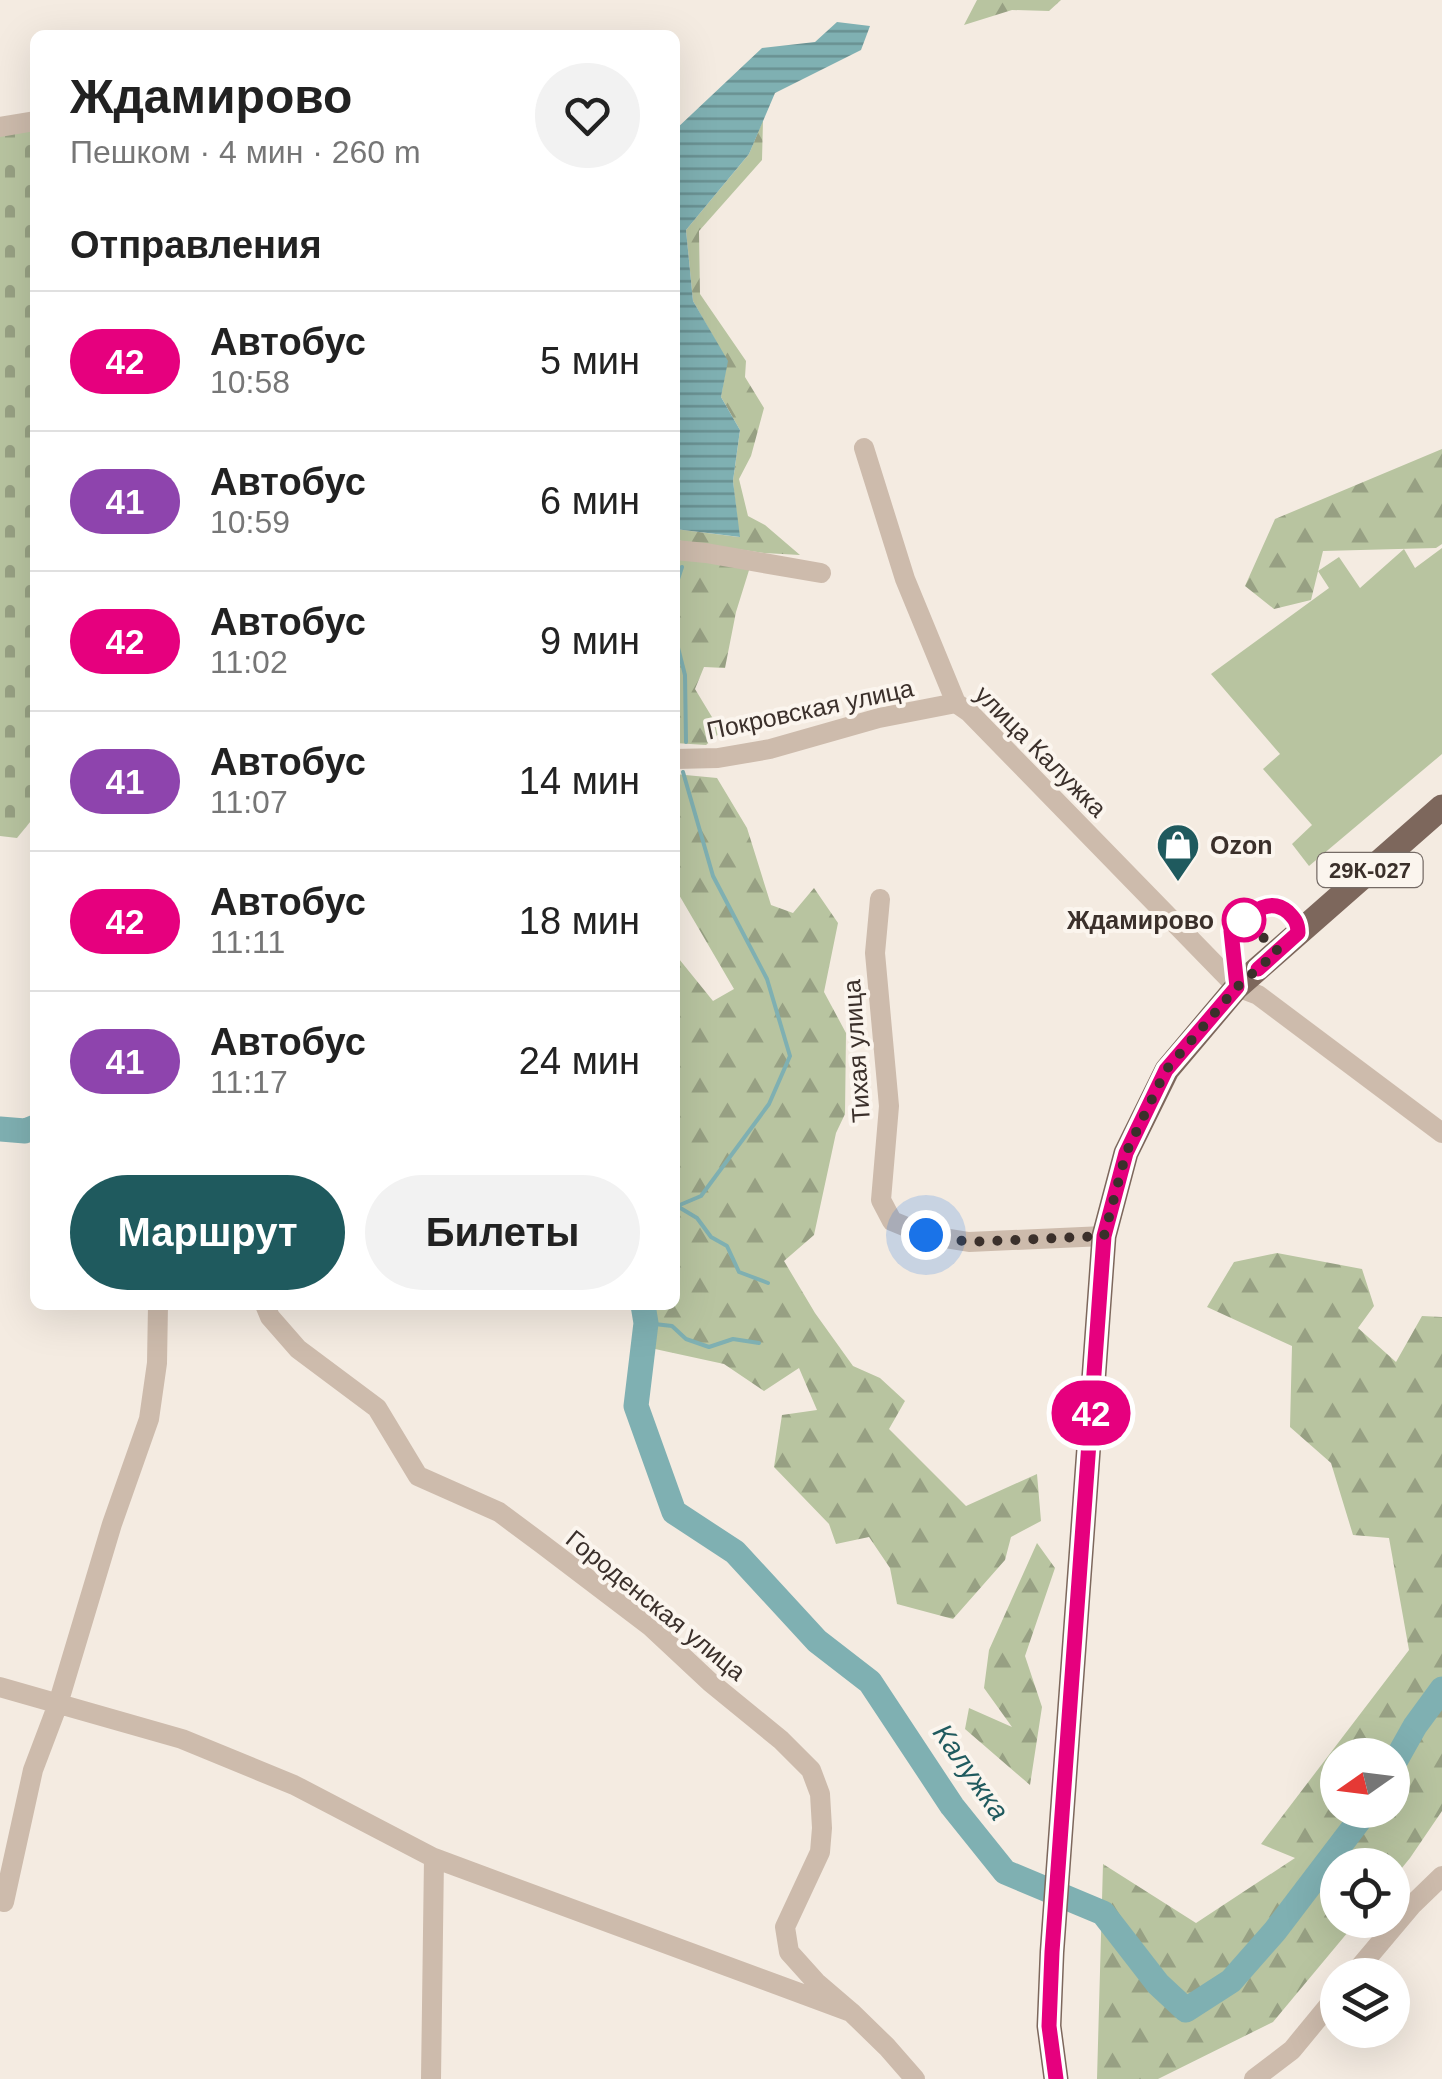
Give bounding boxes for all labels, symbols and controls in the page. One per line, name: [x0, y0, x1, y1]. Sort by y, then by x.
button: heart: [535, 63, 640, 168]
text: Ждамирово: [70, 70, 352, 123]
text: Пешком · 4 мин · 260 m: [70, 134, 421, 170]
text: Отправления: [70, 224, 322, 266]
text: Автобус: [210, 321, 366, 363]
text: 5 мин: [540, 340, 640, 382]
text: 42: [106, 342, 144, 381]
text: 10:58: [210, 364, 290, 400]
text: Автобус: [210, 461, 366, 503]
text: 6 мин: [540, 480, 640, 522]
text: 41: [106, 482, 144, 521]
text: 10:59: [210, 504, 290, 540]
text: Автобус: [210, 601, 366, 643]
text: 9 мин: [540, 620, 640, 662]
text: 42: [106, 622, 144, 661]
text: 11:02: [210, 644, 288, 680]
street label: Покровская улица: [704, 673, 916, 745]
street label: улица Калужка: [970, 680, 1112, 822]
text: Автобус: [210, 741, 366, 783]
text: 14 мин: [519, 760, 640, 802]
text: 41: [106, 762, 144, 801]
text: 11:07: [210, 784, 288, 820]
shop icon: Ozon: [1155, 822, 1201, 883]
place label: Ozon: [1210, 831, 1273, 859]
road number: 29К-027: [1318, 853, 1422, 887]
text: Автобус: [210, 881, 366, 923]
marker: Ждамирово: [1223, 899, 1265, 941]
text: 18 мин: [519, 900, 640, 942]
text: 42: [106, 902, 144, 941]
place label: Ждамирово: [1066, 906, 1214, 934]
text: 11:11: [210, 924, 285, 960]
street label: Тихая улица: [837, 978, 875, 1124]
text: Автобус: [210, 1021, 366, 1063]
text: 24 мин: [519, 1040, 640, 1082]
text: 41: [106, 1042, 144, 1081]
text: 11:17: [210, 1064, 288, 1100]
button: Маршрут: [70, 1175, 345, 1290]
button: Билеты: [365, 1175, 640, 1290]
your location: [901, 1210, 951, 1260]
line badge: 42: [1046, 1380, 1136, 1446]
text: 42: [1072, 1394, 1110, 1433]
street label: Городенская улица: [561, 1524, 751, 1686]
water label: Калужка: [927, 1718, 1015, 1826]
north arrow: [1320, 1738, 1410, 1828]
map controls: [1320, 1738, 1410, 2048]
button: locate: [1320, 1848, 1410, 1938]
button: layers: [1320, 1958, 1410, 2048]

